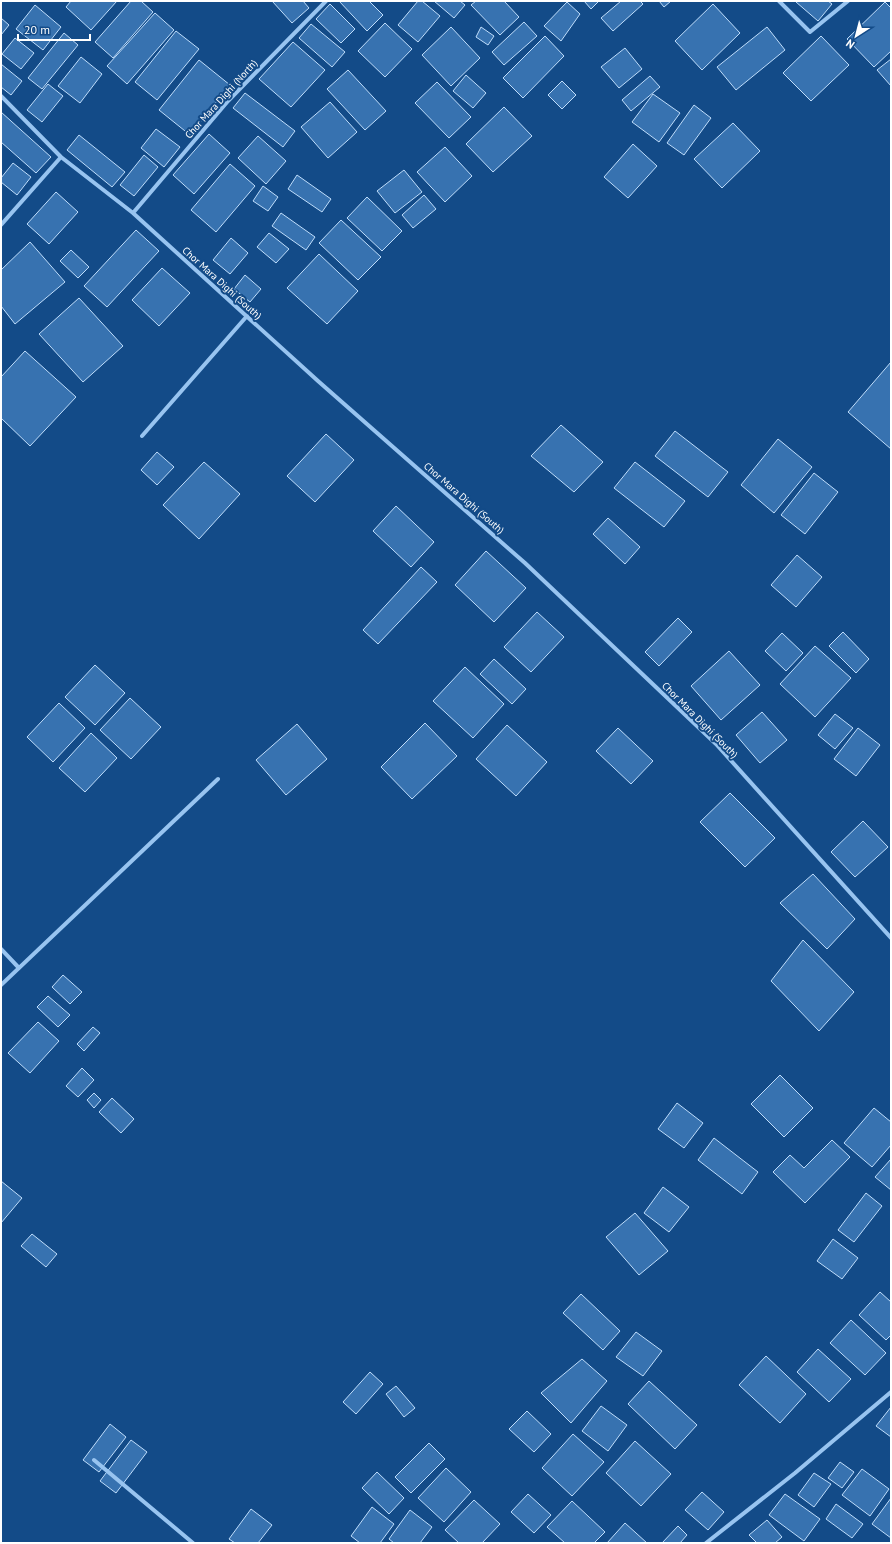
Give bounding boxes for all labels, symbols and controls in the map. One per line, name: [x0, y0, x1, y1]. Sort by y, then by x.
scale bar: [18, 16, 90, 42]
north arrow: [836, 16, 876, 56]
text: 20 m: [24, 22, 50, 37]
text: N: [843, 36, 857, 52]
street label: Chor Mara Dighi (North): [182, 57, 260, 141]
street label: Chor Mara Dighi (South): [180, 244, 265, 322]
street label: Chor Mara Dighi (South): [421, 459, 507, 537]
street label: Chor Mara Dighi (South): [659, 679, 741, 761]

